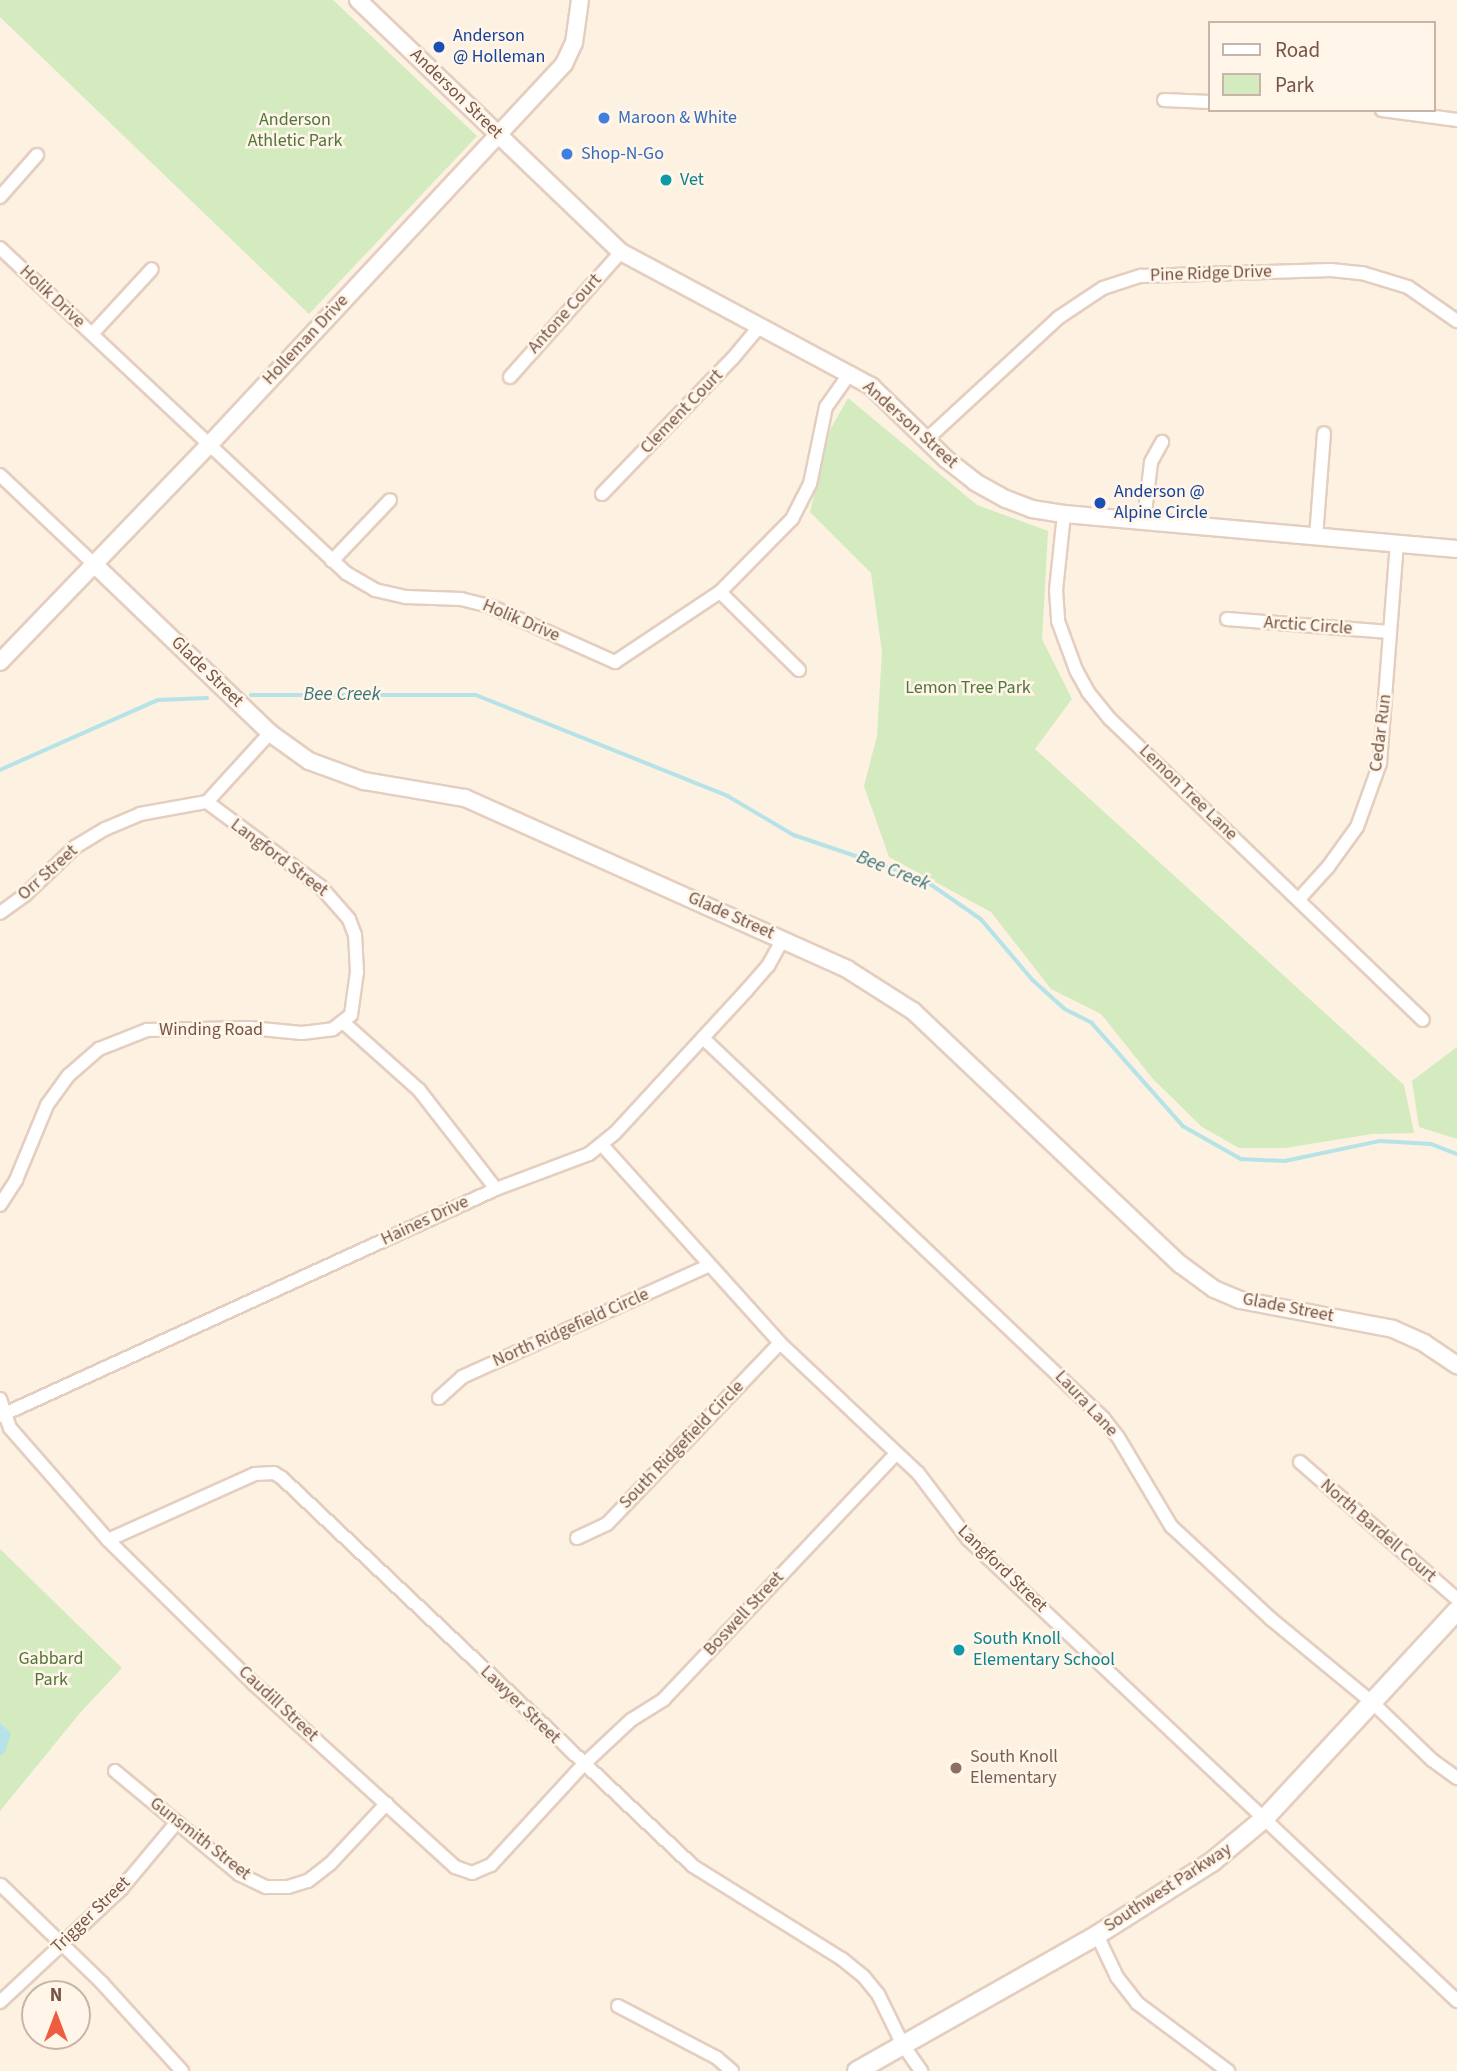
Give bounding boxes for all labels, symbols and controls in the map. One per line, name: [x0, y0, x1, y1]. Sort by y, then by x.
legend: [1208, 21, 1436, 112]
place label: Anderson @ Holleman: [453, 26, 545, 68]
text: Road: [1275, 35, 1320, 65]
marker: Anderson @ Holleman: [431, 39, 447, 55]
street label: Anderson Street: [405, 44, 507, 144]
text: Park: [1275, 70, 1314, 100]
place label: Maroon & White: [618, 107, 737, 129]
park label: Anderson Athletic Park: [248, 110, 342, 152]
marker: Maroon & White: [596, 110, 612, 126]
place label: Shop-N-Go: [581, 143, 664, 165]
marker: Shop-N-Go: [559, 146, 575, 162]
place label: Vet: [680, 169, 704, 191]
marker: Vet: [658, 172, 674, 188]
street label: Holik Drive: [15, 261, 89, 333]
street label: Pine Ridge Drive: [1150, 261, 1272, 287]
street label: Antone Court: [524, 270, 606, 358]
street label: Holleman Drive: [259, 290, 353, 390]
street label: Clement Court: [636, 365, 728, 459]
street label: Anderson Street: [858, 377, 962, 473]
place label: Anderson @ Alpine Circle: [1114, 482, 1208, 524]
marker: Anderson @ Alpine Circle: [1092, 495, 1108, 511]
street label: Holik Drive: [479, 595, 563, 647]
street label: Arctic Circle: [1263, 612, 1353, 640]
street label: Glade Street: [166, 632, 248, 712]
park label: Lemon Tree Park: [905, 677, 1031, 699]
water label: Bee Creek: [304, 684, 380, 706]
street label: Cedar Run: [1366, 693, 1396, 773]
street label: Lemon Tree Lane: [1134, 741, 1242, 845]
street label: Langford Street: [226, 814, 332, 902]
street label: Orr Street: [14, 841, 82, 905]
water label: Bee Creek: [853, 846, 933, 896]
street label: Glade Street: [684, 887, 778, 945]
street label: Winding Road: [159, 1019, 263, 1041]
street label: Haines Drive: [378, 1191, 472, 1251]
street label: North Ridgefield Circle: [490, 1284, 652, 1372]
street label: Glade Street: [1241, 1289, 1335, 1327]
street label: Laura Lane: [1050, 1366, 1122, 1442]
street label: South Ridgefield Circle: [615, 1376, 749, 1514]
street label: North Bardell Court: [1316, 1475, 1440, 1587]
street label: Langford Street: [953, 1521, 1051, 1617]
street label: Boswell Street: [699, 1567, 789, 1661]
place label: South Knoll Elementary School: [973, 1629, 1115, 1672]
marker: South Knoll Elementary School: [951, 1642, 967, 1658]
park label: Gabbard Park: [19, 1649, 83, 1692]
street label: Lawyer Street: [475, 1661, 565, 1749]
street label: Caudill Street: [234, 1662, 322, 1746]
place label: South Knoll Elementary: [970, 1747, 1058, 1790]
marker: South Knoll Elementary: [948, 1760, 964, 1776]
street label: Gunsmith Street: [145, 1793, 255, 1885]
street label: Southwest Parkway: [1100, 1839, 1236, 1937]
street label: Trigger Street: [47, 1872, 135, 1958]
north arrow: [21, 1980, 91, 2050]
text: N: [50, 1982, 62, 2009]

